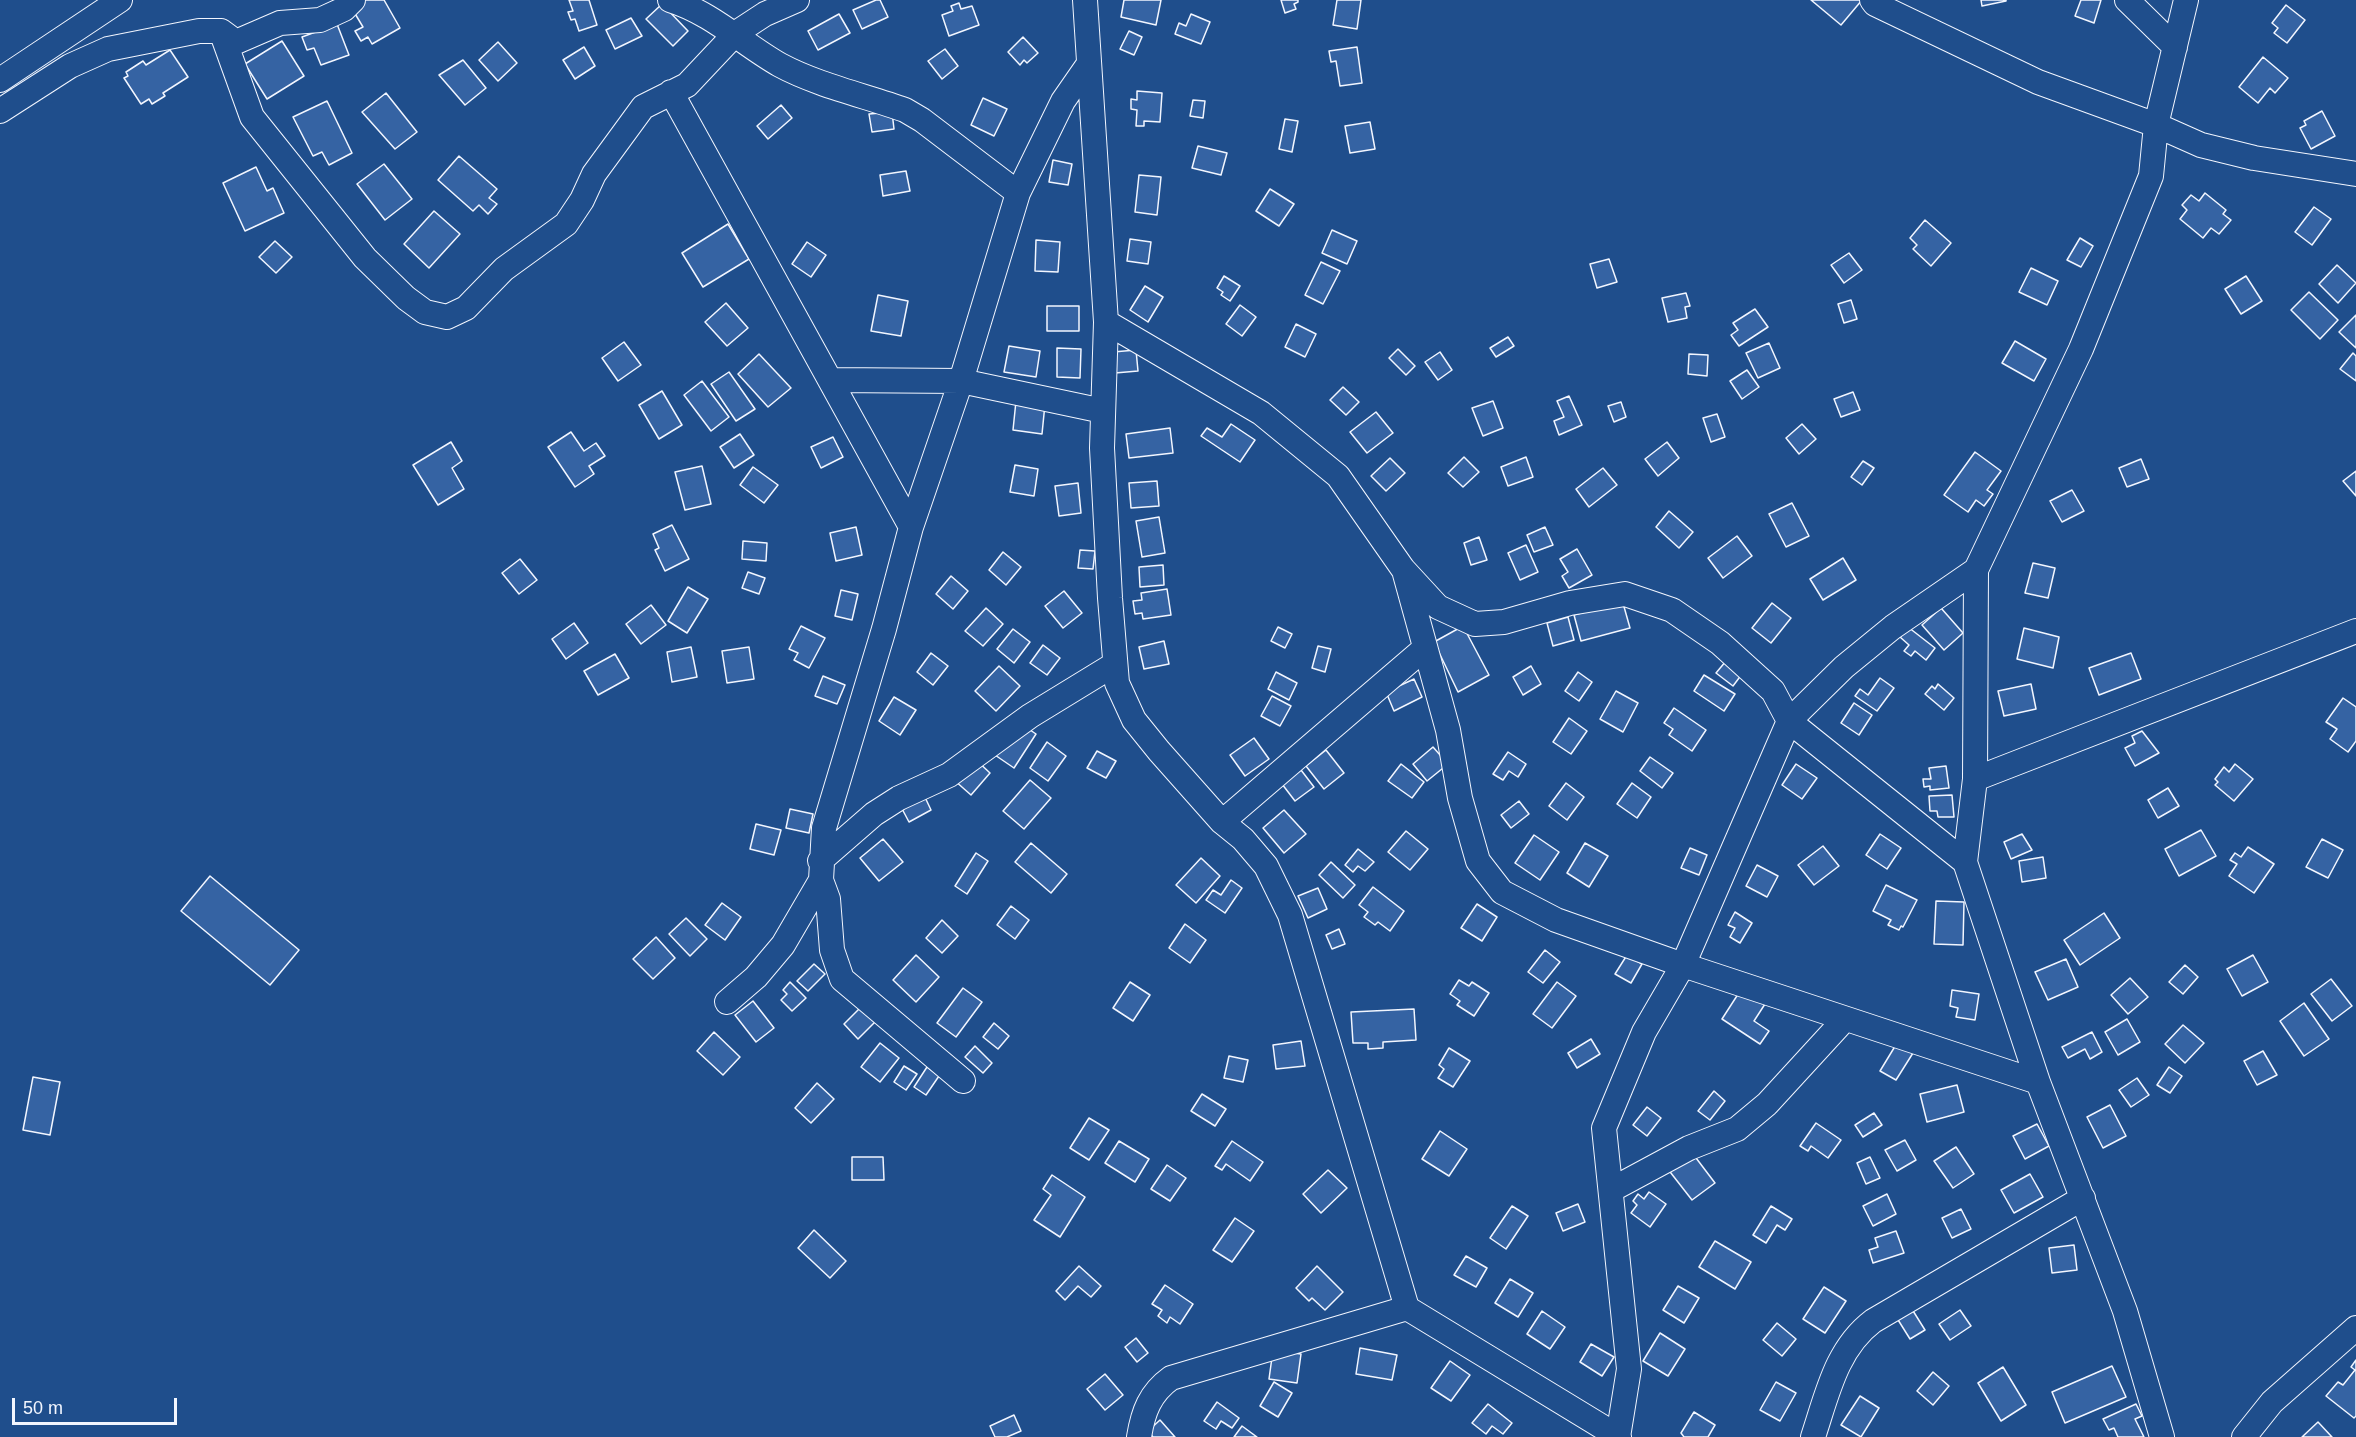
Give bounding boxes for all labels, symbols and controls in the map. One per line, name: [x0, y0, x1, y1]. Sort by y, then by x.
scale bar: [15, 1386, 180, 1424]
text: 50 m: [23, 1398, 63, 1418]

